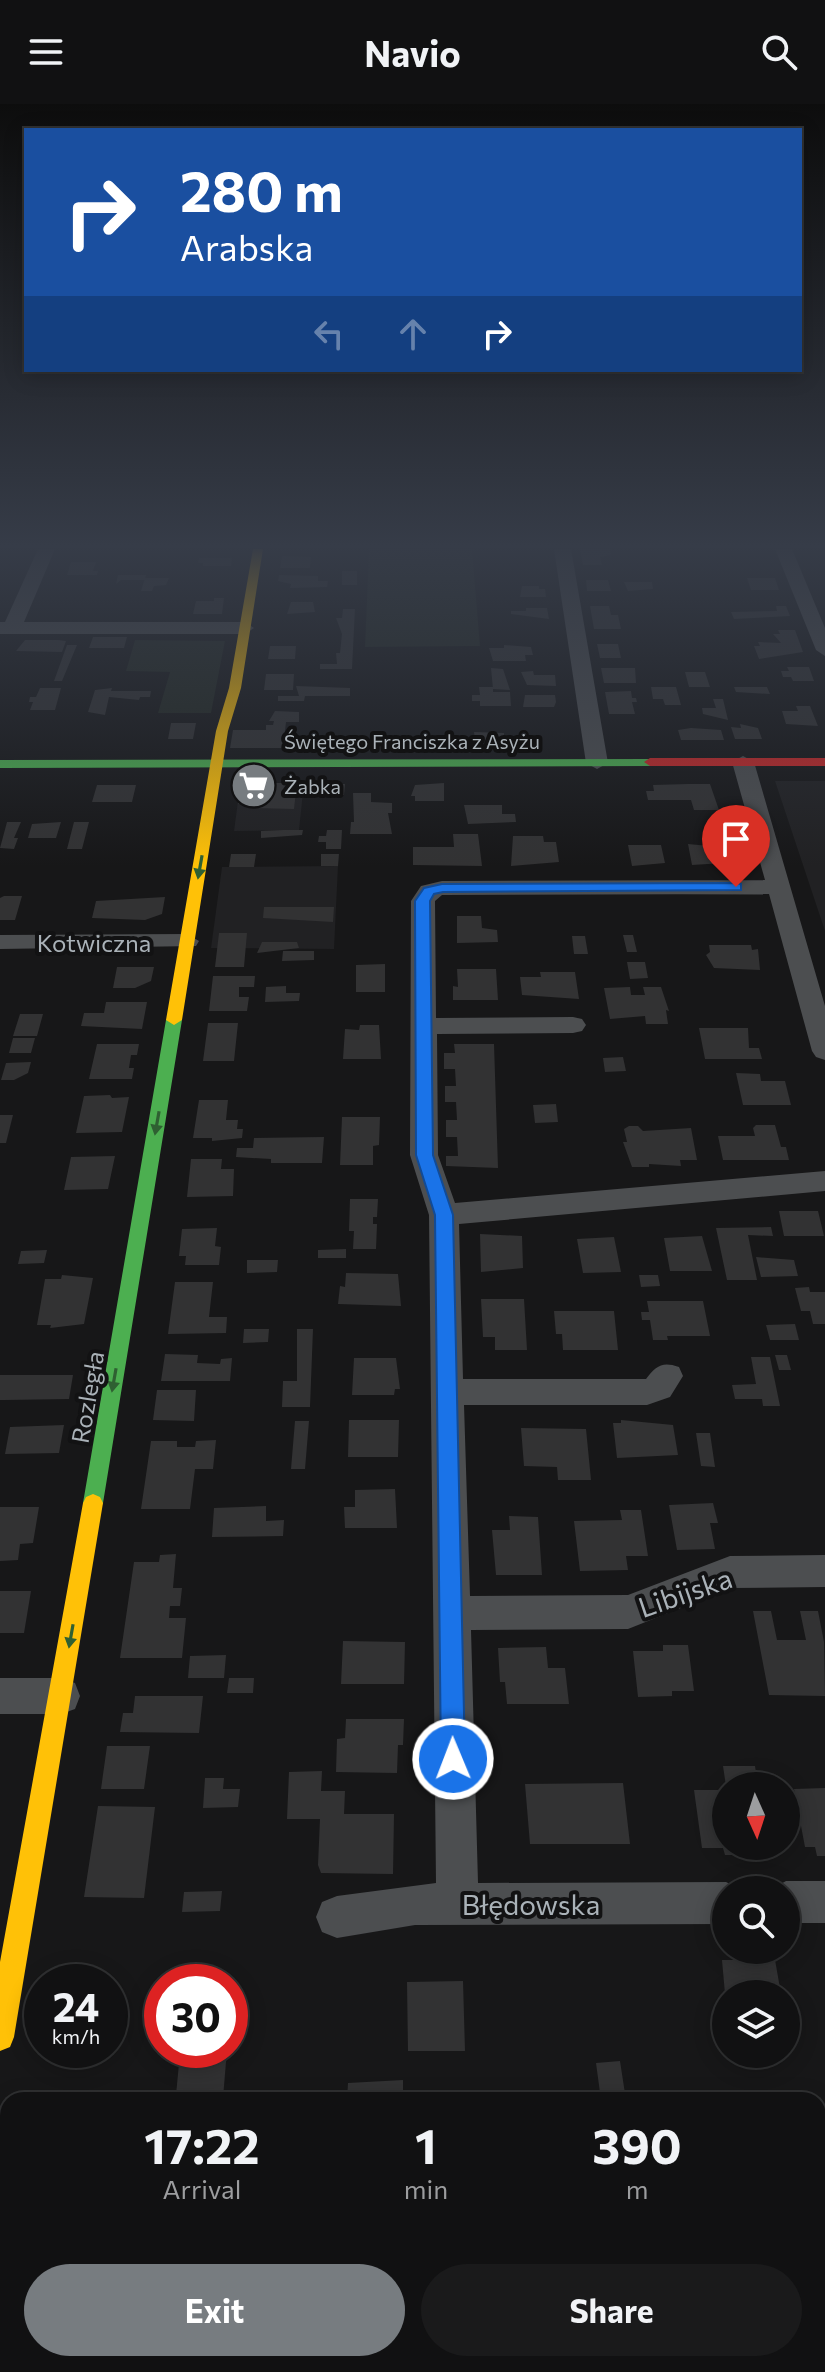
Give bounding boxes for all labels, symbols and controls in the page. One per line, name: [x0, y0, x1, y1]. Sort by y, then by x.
icon: menu: [24, 30, 68, 74]
text: Navio: [364, 30, 461, 74]
icon: search: [757, 30, 801, 74]
text: 280 m: [180, 155, 343, 224]
icon: right: [48, 160, 152, 264]
text: Arabska: [180, 224, 313, 268]
icon: left: [307, 312, 351, 356]
icon: ahead: [391, 312, 435, 356]
icon: right: [475, 312, 519, 356]
street label: Świętego Franciszka z Asyżu: [284, 729, 540, 753]
supermarket icon: Żabka: [229, 762, 277, 810]
place label: Żabka: [284, 774, 341, 798]
pin: [702, 805, 770, 887]
icon: arrive: [714, 817, 758, 861]
one-way arrow: [193, 855, 205, 880]
street label: Kotwiczna: [37, 928, 151, 957]
one-way arrow: [150, 1111, 162, 1136]
street label: Rozległa: [65, 1349, 109, 1445]
one-way arrow: [107, 1368, 119, 1393]
street label: Libijska: [634, 1560, 736, 1624]
one-way arrow: [64, 1624, 77, 1649]
position arrow: [411, 1717, 495, 1801]
north arrow: [712, 1772, 800, 1860]
map controls: [712, 1772, 800, 2068]
button: search: [712, 1876, 800, 1964]
street label: Błędowska: [462, 1887, 600, 1921]
speed limit sign: 30: [144, 1964, 248, 2068]
button: layers: [712, 1980, 800, 2068]
text: 24: [53, 1981, 99, 2030]
text: km/h: [52, 2024, 100, 2048]
text: 17:22: [144, 2115, 260, 2174]
text: 1: [415, 2115, 437, 2174]
text: 390: [592, 2115, 682, 2174]
text: Arrival: [163, 2173, 241, 2204]
text: min: [404, 2173, 448, 2204]
text: m: [626, 2173, 648, 2204]
button: Exit: [24, 2264, 405, 2356]
button: Share: [421, 2264, 802, 2356]

